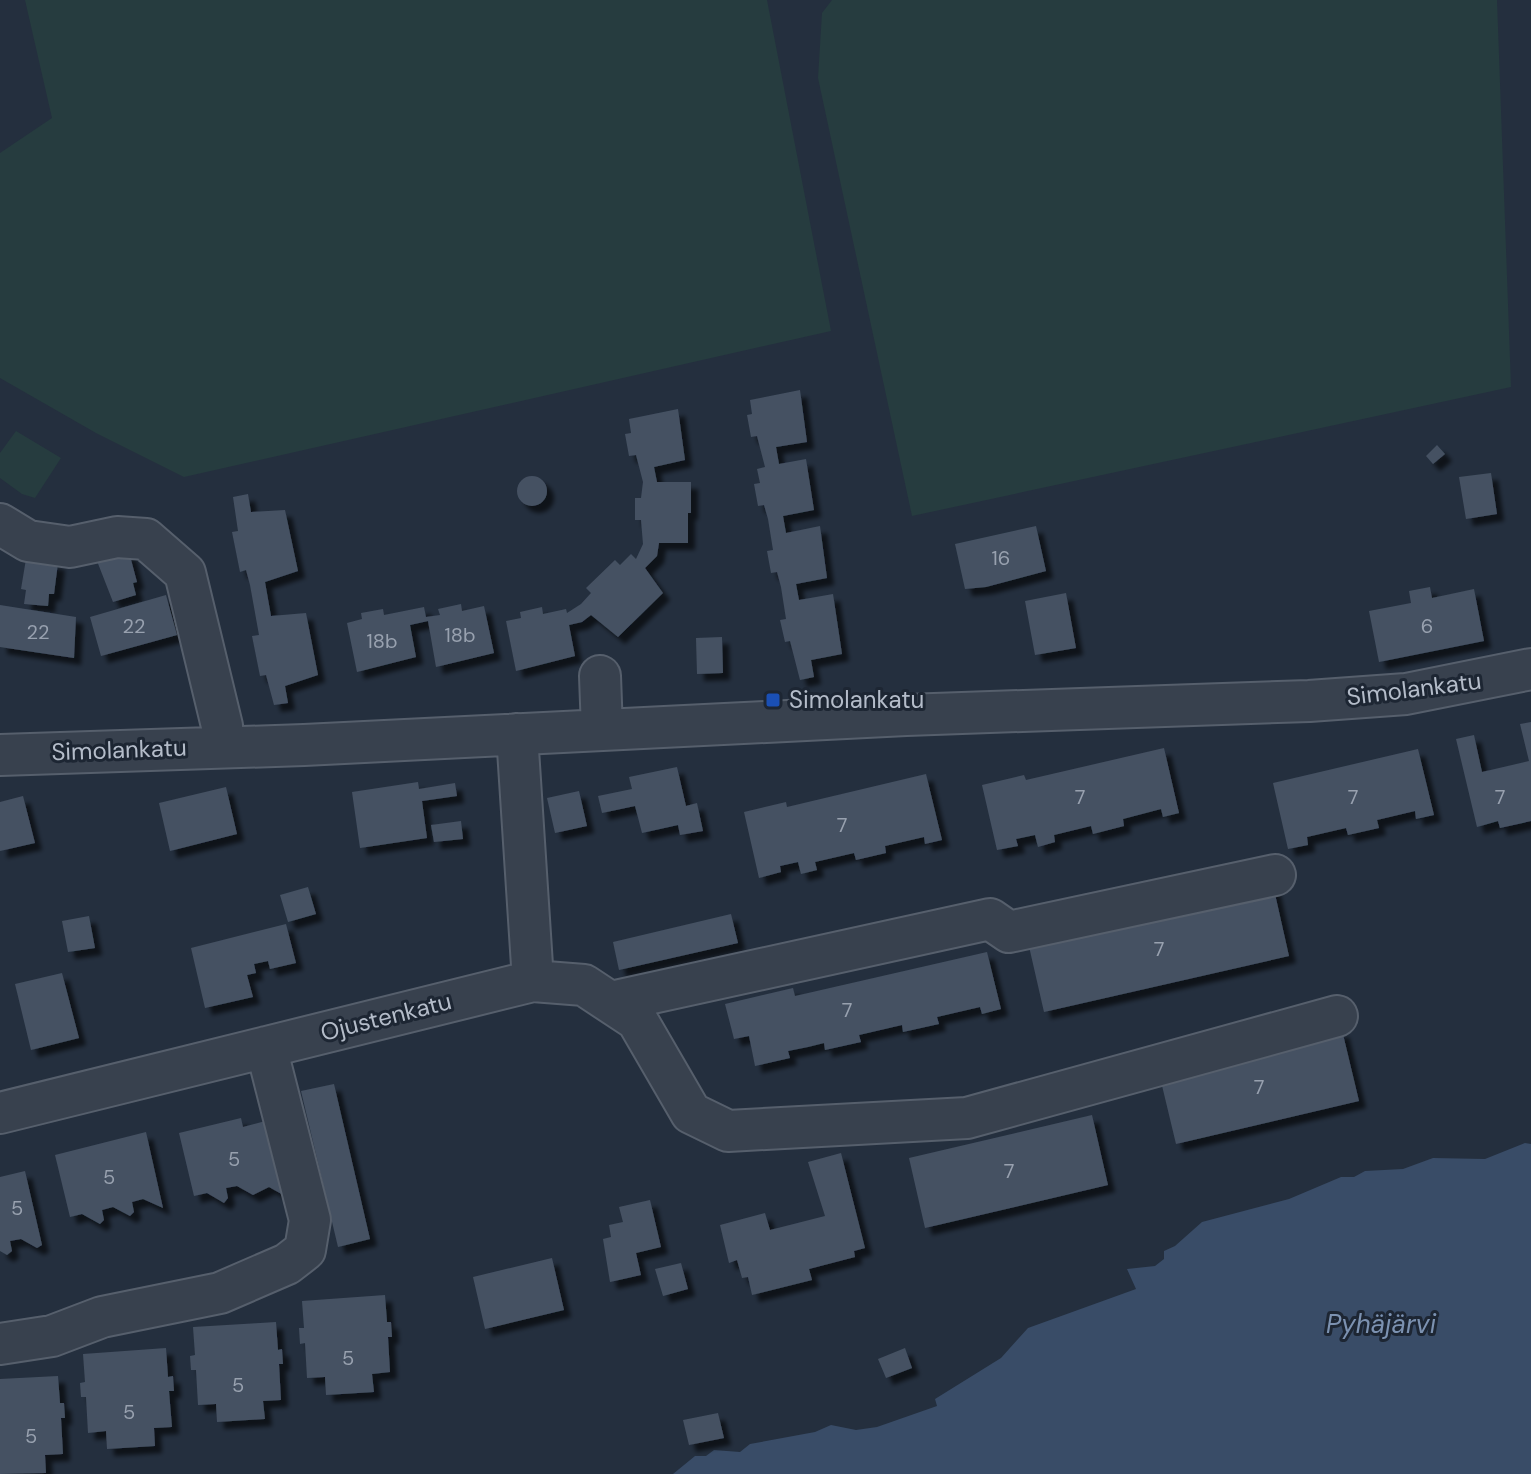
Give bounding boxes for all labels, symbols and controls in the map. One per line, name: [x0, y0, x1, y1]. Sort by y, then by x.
house number: 16: [992, 545, 1010, 571]
house number: 22: [122, 613, 146, 639]
house number: 6: [1421, 613, 1433, 639]
house number: 22: [26, 619, 50, 645]
house number: 18b: [445, 622, 475, 648]
house number: 18b: [367, 628, 397, 654]
street label: Simolankatu: [1345, 665, 1483, 712]
place label: Simolankatu: [789, 684, 924, 715]
marker: Simolankatu: [764, 691, 782, 709]
street label: Simolankatu: [51, 732, 187, 767]
house number: 7: [1075, 784, 1085, 810]
house number: 7: [1348, 784, 1358, 810]
house number: 7: [1495, 784, 1505, 810]
house number: 7: [837, 812, 847, 838]
house number: 7: [1154, 936, 1164, 962]
street label: Ojustenkatu: [317, 985, 455, 1048]
house number: 7: [842, 997, 852, 1023]
house number: 7: [1254, 1074, 1264, 1100]
house number: 5: [228, 1146, 240, 1172]
house number: 7: [1004, 1158, 1014, 1184]
house number: 5: [103, 1164, 115, 1190]
house number: 5: [11, 1195, 23, 1221]
water label: Pyhäjärvi: [1326, 1307, 1437, 1341]
house number: 5: [342, 1345, 354, 1371]
house number: 5: [232, 1372, 244, 1398]
house number: 5: [123, 1399, 135, 1425]
house number: 5: [25, 1423, 37, 1449]

